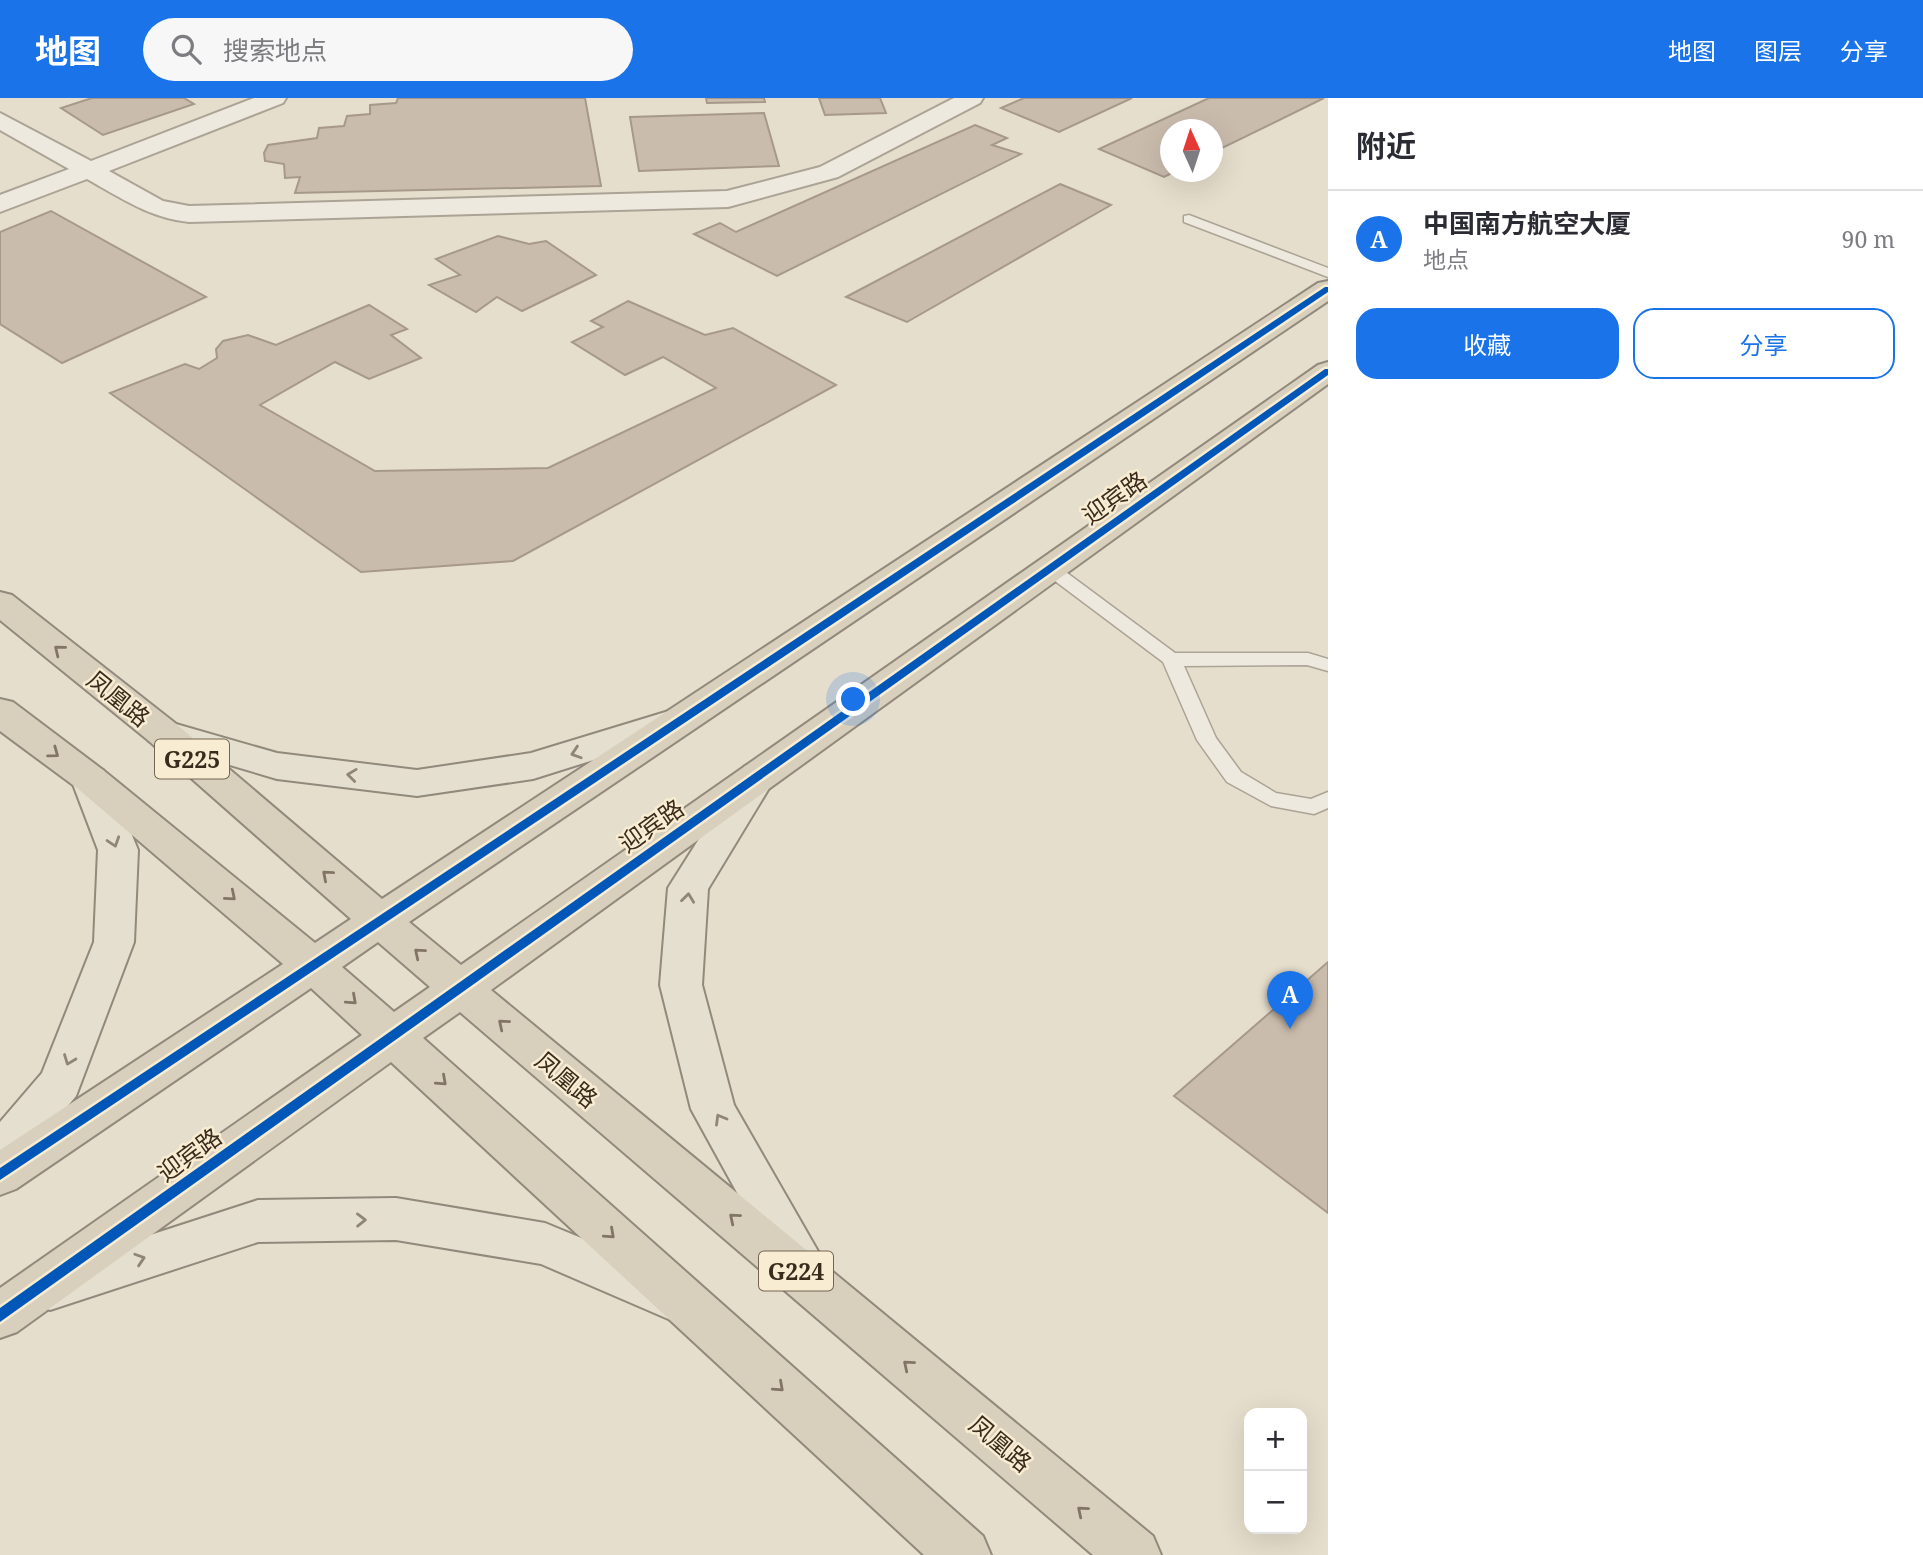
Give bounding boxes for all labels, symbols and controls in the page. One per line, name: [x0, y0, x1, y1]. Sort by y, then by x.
search box: [143, 18, 633, 81]
text: 地图: [35, 28, 101, 73]
icon: search: [167, 30, 205, 68]
text: 搜索地点: [223, 32, 327, 68]
text: 地图: [1668, 34, 1716, 67]
text: 图层: [1754, 34, 1802, 67]
text: 分享: [1840, 34, 1888, 67]
north arrow: [1160, 119, 1223, 182]
text: 附近: [1356, 125, 1416, 166]
text: 中国南方航空大厦: [1423, 205, 1631, 241]
text: A: [1370, 223, 1388, 255]
text: 90 m: [1842, 223, 1895, 255]
text: 地点: [1423, 243, 1469, 275]
button: 收藏: [1356, 308, 1619, 379]
button: 分享: [1633, 308, 1895, 379]
street label: 迎宾路: [1075, 463, 1153, 531]
one-way arrow: [54, 646, 66, 659]
street label: 凤凰路: [81, 663, 157, 733]
your location: [836, 682, 870, 716]
road number: G225: [155, 740, 229, 778]
one-way arrow: [570, 744, 582, 759]
one-way arrow: [46, 745, 59, 757]
one-way arrow: [346, 767, 358, 782]
street label: 迎宾路: [612, 791, 690, 859]
one-way arrow: [106, 836, 120, 848]
one-way arrow: [322, 871, 335, 883]
one-way arrow: [222, 888, 235, 900]
one-way arrow: [681, 892, 696, 904]
one-way arrow: [414, 949, 427, 961]
pin: A: [1267, 971, 1313, 1029]
one-way arrow: [344, 992, 357, 1004]
one-way arrow: [499, 1020, 511, 1033]
street label: 凤凰路: [529, 1043, 605, 1115]
one-way arrow: [63, 1054, 77, 1066]
one-way arrow: [434, 1073, 447, 1086]
one-way arrow: [715, 1114, 728, 1127]
street label: 迎宾路: [150, 1119, 228, 1189]
one-way arrow: [356, 1212, 367, 1227]
one-way arrow: [729, 1214, 742, 1226]
one-way arrow: [602, 1226, 615, 1238]
road number: G224: [759, 1252, 833, 1290]
one-way arrow: [133, 1253, 145, 1268]
one-way arrow: [903, 1361, 916, 1373]
one-way arrow: [771, 1379, 784, 1391]
street label: 凤凰路: [963, 1407, 1039, 1479]
map controls: [1244, 1408, 1307, 1534]
button: +: [1244, 1408, 1307, 1471]
button: −: [1244, 1471, 1307, 1534]
one-way arrow: [1077, 1507, 1090, 1519]

